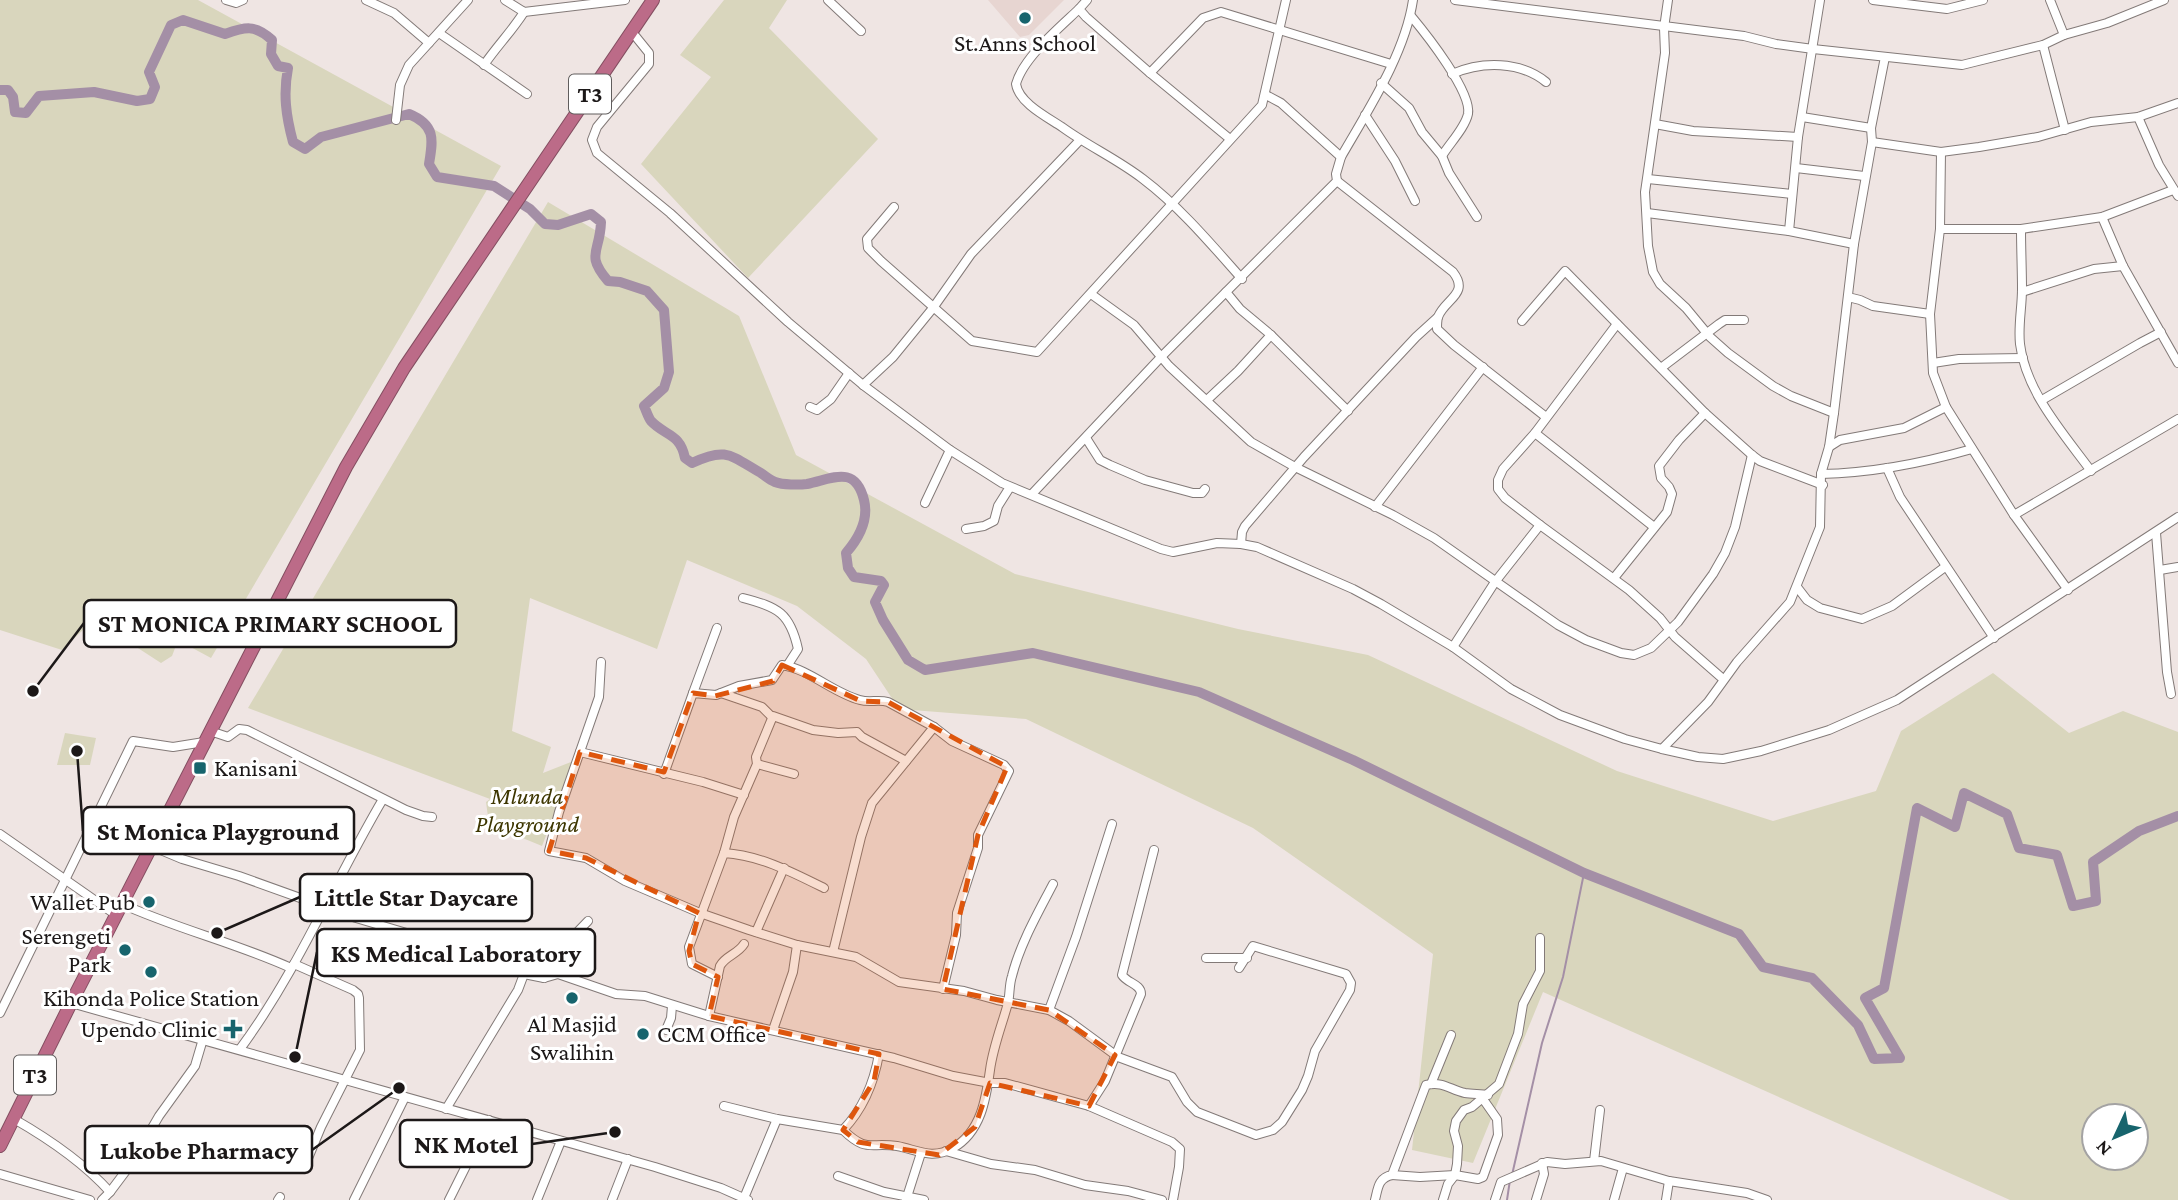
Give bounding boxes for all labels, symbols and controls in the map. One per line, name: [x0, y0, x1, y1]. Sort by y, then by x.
marker: St.Anns School: [1017, 10, 1033, 26]
place label: St.Anns School: [954, 29, 1096, 56]
road number: T3: [569, 74, 611, 114]
callout: ST MONICA PRIMARY SCHOOL: [84, 600, 456, 647]
text: ST MONICA PRIMARY SCHOOL: [98, 609, 442, 638]
place label: Kanisani: [214, 754, 298, 781]
marker: Kanisani: [192, 760, 208, 776]
park label: Mlunda Playground: [475, 782, 579, 837]
callout: St Monica Playground: [83, 807, 354, 854]
text: St Monica Playground: [97, 817, 339, 846]
callout: Little Star Daycare: [300, 874, 532, 921]
text: Little Star Daycare: [314, 883, 518, 912]
place label: Wallet Pub: [30, 888, 135, 915]
marker: Wallet Pub: [141, 894, 157, 910]
place label: Serengeti Park: [22, 922, 112, 977]
callout: KS Medical Laboratory: [317, 929, 595, 976]
text: KS Medical Laboratory: [331, 939, 582, 968]
marker: Serengeti Park: [117, 942, 133, 958]
marker: Kihonda Police Station: [143, 964, 159, 980]
place label: Kihonda Police Station: [43, 984, 259, 1011]
marker: Al Masjid Swalihin: [564, 990, 580, 1006]
place label: Al Masjid Swalihin: [527, 1010, 617, 1065]
place label: Upendo Clinic: [81, 1015, 217, 1042]
marker: Upendo Clinic: [223, 1019, 243, 1039]
place label: CCM Office: [657, 1020, 766, 1047]
marker: CCM Office: [635, 1026, 651, 1042]
road number: T3: [14, 1056, 56, 1094]
north arrow: [2080, 1102, 2150, 1172]
callout: NK Motel: [400, 1120, 532, 1167]
callout: Lukobe Pharmacy: [85, 1126, 312, 1173]
text: NK Motel: [414, 1130, 519, 1159]
text: Lukobe Pharmacy: [100, 1136, 299, 1165]
text: N: [2091, 1136, 2115, 1160]

